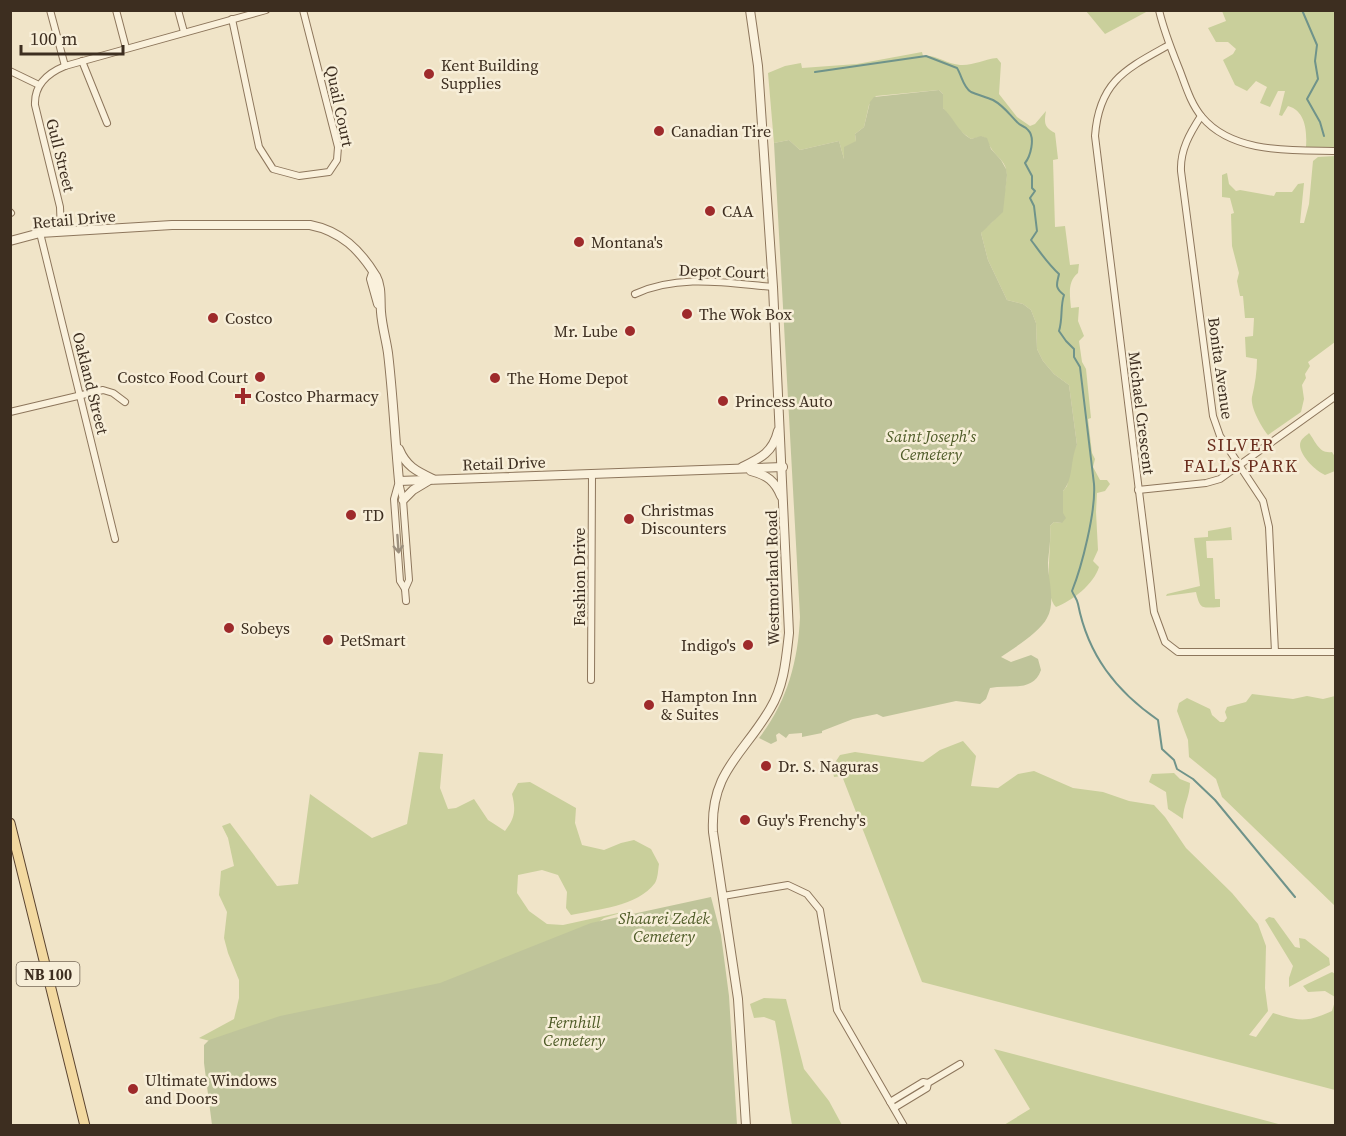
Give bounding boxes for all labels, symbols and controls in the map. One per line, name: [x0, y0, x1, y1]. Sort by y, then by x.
scale bar: [21, 18, 123, 56]
text: 100 m: [30, 26, 77, 51]
place label: Kent Building Supplies: [441, 54, 539, 94]
street label: Quail Court: [321, 63, 359, 149]
marker: Kent Building Supplies: [422, 67, 436, 81]
street label: Gull Street: [41, 116, 81, 195]
place label: Canadian Tire: [671, 120, 771, 142]
marker: Canadian Tire: [652, 124, 666, 138]
place label: CAA: [722, 200, 754, 222]
street label: Retail Drive: [31, 204, 117, 234]
marker: CAA: [703, 204, 717, 218]
place label: Montana's: [591, 231, 663, 253]
marker: Montana's: [572, 235, 586, 249]
street label: Depot Court: [678, 258, 766, 284]
place label: The Wok Box: [699, 303, 793, 325]
place label: Costco: [225, 307, 273, 329]
marker: The Wok Box: [680, 307, 694, 321]
marker: Costco: [206, 311, 220, 325]
street label: Bonita Avenue: [1203, 316, 1239, 420]
place label: Mr. Lube: [554, 320, 618, 342]
marker: Mr. Lube: [623, 324, 637, 338]
street label: Oakland Street: [68, 330, 115, 437]
street label: Michael Crescent: [1124, 350, 1161, 477]
place label: Costco Food Court: [117, 366, 249, 388]
place label: The Home Depot: [507, 367, 629, 389]
marker: Costco Food Court: [253, 370, 267, 384]
marker: The Home Depot: [488, 371, 502, 385]
place label: Costco Pharmacy: [255, 385, 380, 407]
marker: Costco Pharmacy: [236, 389, 250, 403]
place label: Princess Auto: [735, 390, 833, 412]
marker: Princess Auto: [716, 394, 730, 408]
park label: Saint Joseph's Cemetery: [886, 425, 976, 465]
district label: SILVER FALLS PARK: [1183, 432, 1299, 478]
street label: Retail Drive: [462, 451, 546, 475]
place label: Christmas Discounters: [641, 499, 726, 539]
place label: TD: [363, 504, 384, 526]
marker: TD: [344, 508, 358, 522]
street label: Westmorland Road: [760, 510, 784, 646]
marker: Christmas Discounters: [622, 512, 636, 526]
street label: Fashion Drive: [568, 528, 590, 626]
one-way arrow: [392, 534, 403, 554]
place label: Sobeys: [241, 617, 290, 639]
marker: Sobeys: [222, 621, 236, 635]
place label: PetSmart: [340, 629, 406, 651]
marker: PetSmart: [321, 633, 335, 647]
place label: Indigo's: [681, 634, 736, 656]
marker: Indigo's: [741, 638, 755, 652]
place label: Hampton Inn & Suites: [661, 685, 758, 725]
marker: Hampton Inn & Suites: [642, 698, 656, 712]
place label: Dr. S. Naguras: [778, 755, 879, 777]
marker: Dr. S. Naguras: [759, 759, 773, 773]
place label: Guy's Frenchy's: [757, 809, 866, 831]
marker: Guy's Frenchy's: [738, 813, 752, 827]
park label: Shaarei Zedek Cemetery: [618, 907, 710, 947]
road number: NB 100: [16, 962, 80, 986]
park label: Fernhill Cemetery: [543, 1011, 605, 1051]
place label: Ultimate Windows and Doors: [145, 1069, 277, 1109]
marker: Ultimate Windows and Doors: [126, 1082, 140, 1096]

